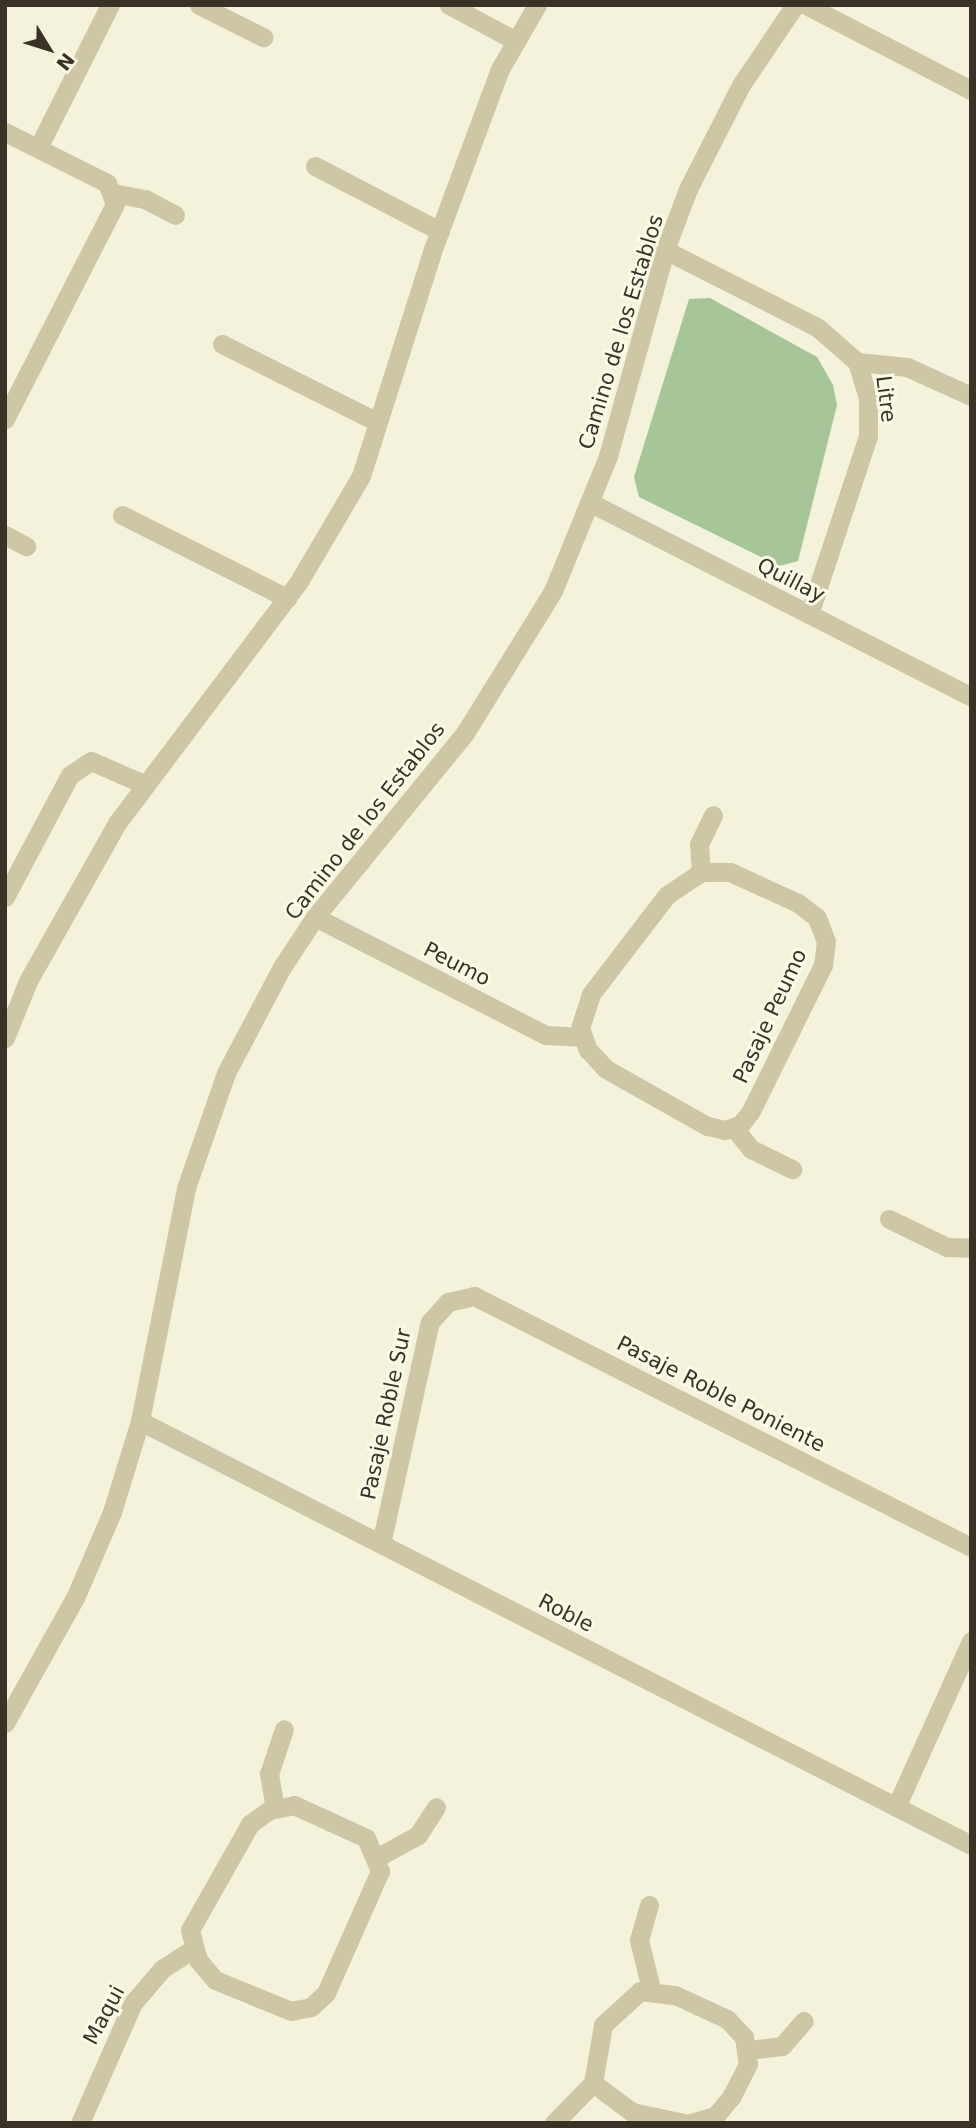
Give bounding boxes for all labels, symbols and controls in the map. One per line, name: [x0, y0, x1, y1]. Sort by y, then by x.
north arrow: [14, 14, 84, 84]
text: N: [52, 49, 79, 75]
street label: Camino de los Establos: [573, 212, 669, 452]
street label: Litre: [871, 374, 901, 424]
street label: Quillay: [753, 552, 829, 608]
street label: Camino de los Establos: [280, 717, 450, 925]
street label: Peumo: [419, 937, 495, 991]
street label: Pasaje Peumo: [728, 945, 812, 1087]
street label: Pasaje Roble Sur: [356, 1326, 416, 1502]
street label: Pasaje Roble Poniente: [613, 1330, 829, 1458]
street label: Roble: [534, 1588, 598, 1638]
street label: Maqui: [78, 1981, 130, 2049]

